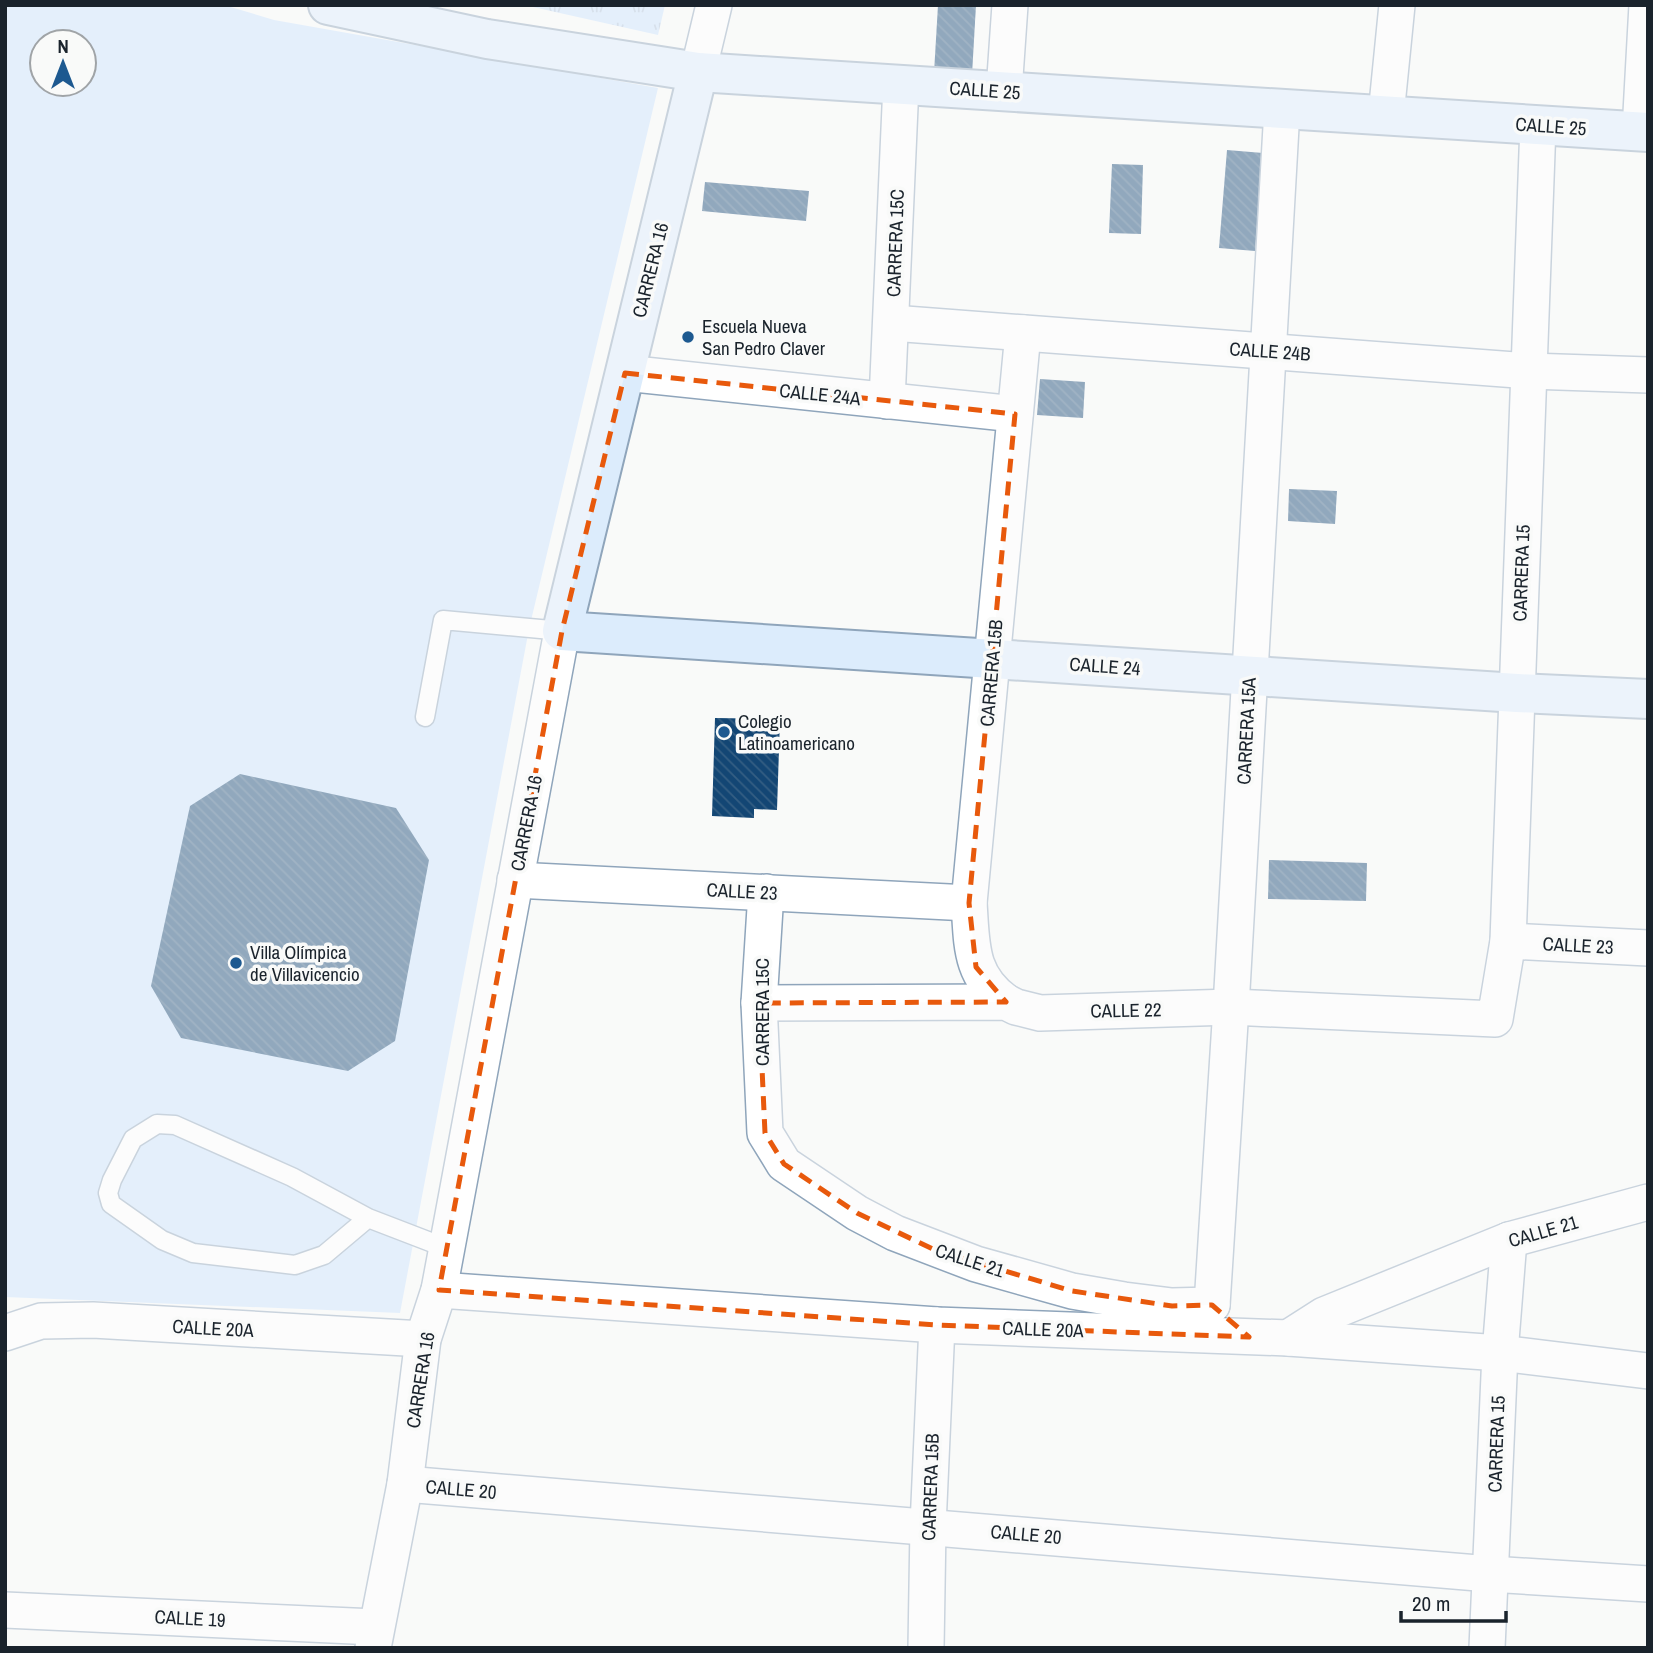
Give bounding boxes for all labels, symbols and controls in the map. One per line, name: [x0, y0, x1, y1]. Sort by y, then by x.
north arrow: [28, 28, 98, 98]
text: N: [57, 33, 69, 59]
street label: CALLE 25: [949, 75, 1022, 105]
street label: CALLE 25: [1515, 111, 1588, 141]
street label: CARRERA 15C: [880, 188, 910, 298]
street label: CARRERA 16: [626, 220, 674, 320]
place label: Escuela Nueva San Pedro Claver: [702, 313, 826, 361]
marker: Escuela Nueva San Pedro Claver: [680, 329, 696, 345]
street label: CALLE 24B: [1228, 335, 1312, 367]
street label: CALLE 24A: [778, 377, 862, 411]
street label: CARRERA 15: [1506, 524, 1536, 622]
street label: CARRERA 15B: [973, 618, 1009, 728]
street label: CALLE 24: [1069, 651, 1142, 681]
street label: CARRERA 15A: [1230, 676, 1262, 785]
place label: Colegio Latinoamericano: [738, 708, 855, 756]
marker: Colegio Latinoamericano: [716, 724, 732, 740]
street label: CARRERA 16: [504, 773, 548, 873]
street label: CALLE 23: [706, 876, 778, 906]
street label: CALLE 23: [1542, 930, 1614, 960]
place label: Villa Olímpica de Villavicencio: [250, 939, 360, 987]
marker: Villa Olímpica de Villavicencio: [228, 955, 244, 971]
street label: CARRERA 15C: [749, 958, 775, 1066]
street label: CALLE 22: [1090, 996, 1162, 1024]
street label: CALLE 21: [1505, 1209, 1581, 1253]
street label: CALLE 21: [932, 1237, 1008, 1283]
street label: CALLE 20A: [172, 1313, 255, 1343]
street label: CALLE 20A: [1002, 1315, 1085, 1343]
street label: CARRERA 16: [400, 1330, 440, 1430]
street label: CARRERA 15: [1481, 1395, 1511, 1493]
street label: CARRERA 15B: [915, 1433, 945, 1541]
street label: CALLE 20: [424, 1473, 498, 1505]
street label: CALLE 20: [989, 1518, 1063, 1550]
scale bar: [1401, 1580, 1506, 1624]
text: 20 m: [1412, 1589, 1450, 1618]
street label: CALLE 19: [154, 1603, 226, 1633]

